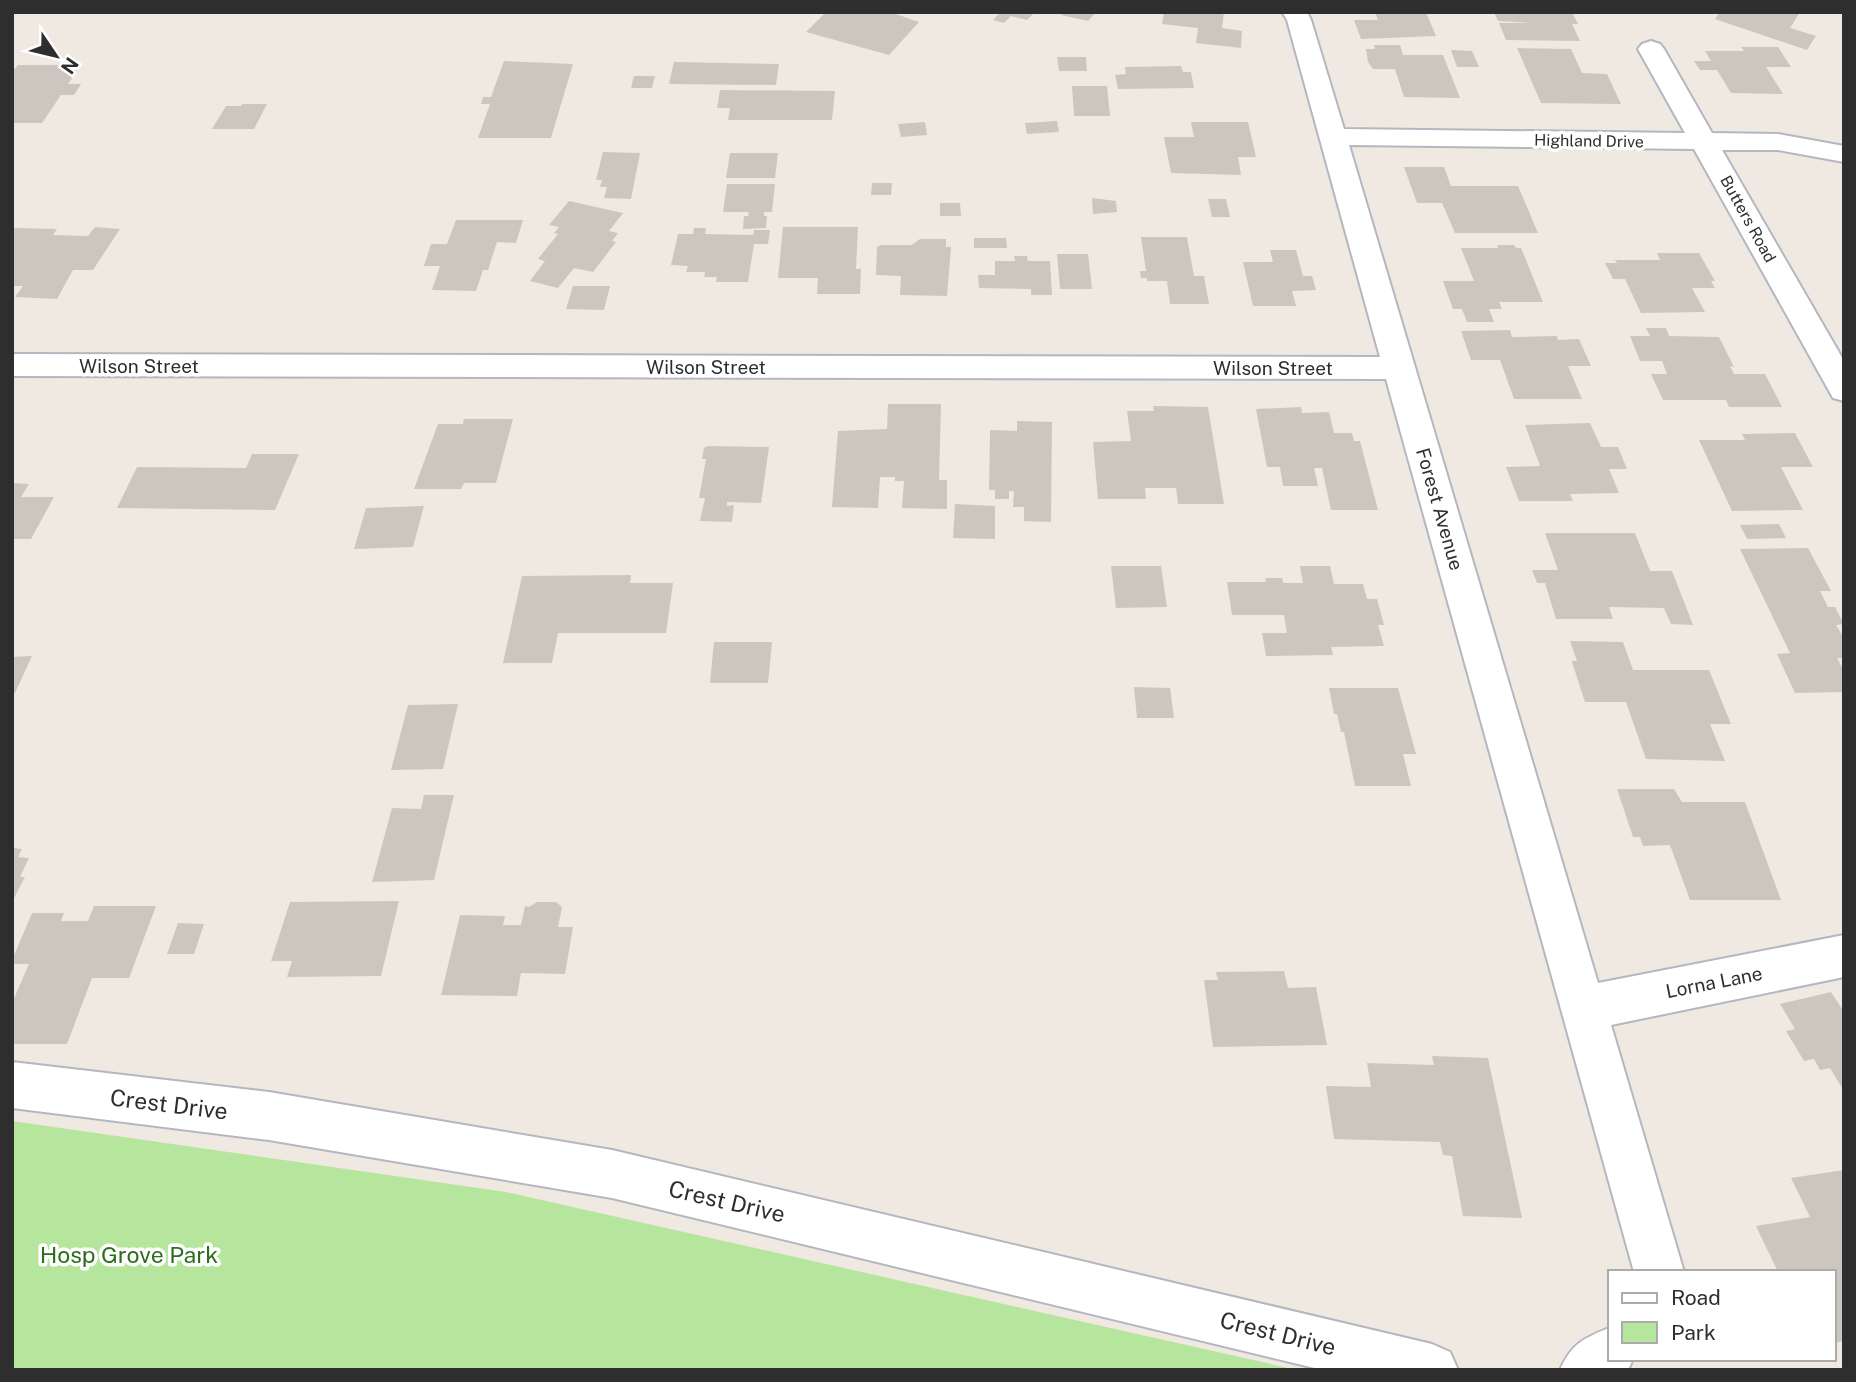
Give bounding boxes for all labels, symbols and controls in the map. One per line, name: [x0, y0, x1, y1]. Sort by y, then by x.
north arrow: [21, 21, 91, 91]
text: N: [57, 53, 83, 78]
street label: Highland Drive: [1534, 131, 1644, 151]
street label: Butters Road: [1716, 172, 1780, 266]
street label: Wilson Street: [79, 355, 199, 377]
street label: Wilson Street: [646, 356, 766, 378]
street label: Wilson Street: [1213, 357, 1333, 379]
street label: Forest Avenue: [1412, 445, 1468, 573]
street label: Lorna Lane: [1664, 962, 1764, 1002]
street label: Crest Drive: [109, 1083, 229, 1125]
street label: Crest Drive: [666, 1175, 788, 1227]
park label: Hosp Grove Park: [40, 1241, 218, 1268]
legend: [1608, 1270, 1835, 1361]
text: Road: [1671, 1285, 1721, 1310]
street label: Crest Drive: [1217, 1306, 1339, 1360]
text: Park: [1671, 1320, 1716, 1345]

